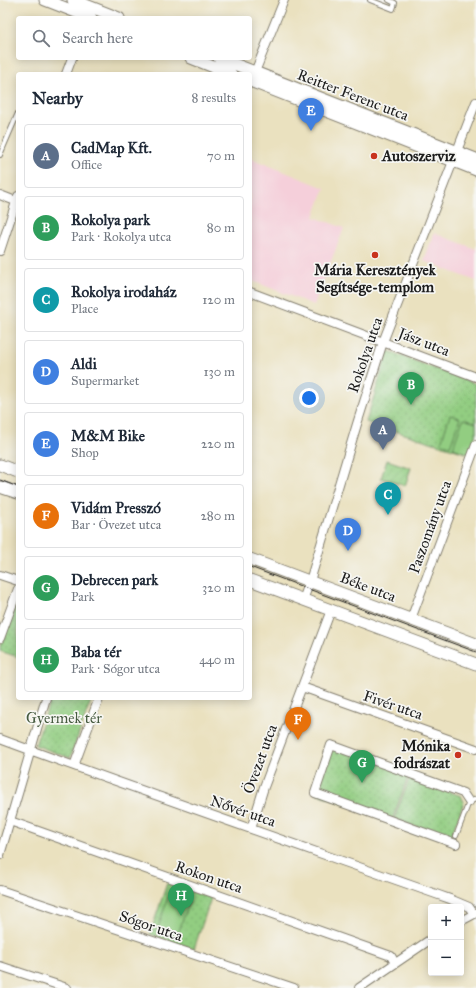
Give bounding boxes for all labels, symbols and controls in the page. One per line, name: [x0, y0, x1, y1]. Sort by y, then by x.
search box: [16, 16, 252, 60]
icon: search: [30, 27, 52, 49]
text: Search here: [62, 29, 133, 47]
street label: Reitter Ferenc utca: [295, 66, 412, 125]
text: Nearby: [32, 88, 83, 109]
text: 8 results: [192, 90, 236, 106]
pin: E: [298, 98, 324, 131]
text: CadMap Kft.: [71, 139, 152, 157]
place label: Autoszerviz: [381, 147, 456, 165]
text: A: [42, 148, 50, 164]
text: 70 m: [207, 148, 235, 164]
marker: Autoszerviz: [369, 151, 379, 161]
text: Office: [71, 157, 102, 173]
text: Rokolya park: [71, 211, 150, 229]
text: B: [42, 220, 50, 236]
text: 80 m: [207, 220, 235, 236]
text: Park · Rokolya utca: [71, 229, 171, 245]
marker: Mária Keresztények Segítsége-templom: [370, 250, 380, 260]
place label: Mária Keresztények Segítsége-templom: [314, 261, 437, 297]
text: Rokolya irodaház: [71, 283, 177, 301]
text: C: [42, 292, 50, 308]
text: 120 m: [202, 292, 235, 308]
text: Place: [71, 301, 98, 317]
street label: Rokolya utca: [344, 314, 387, 395]
street label: Jász utca: [394, 323, 453, 361]
text: Aldi: [71, 355, 97, 373]
text: D: [41, 364, 51, 380]
text: 130 m: [203, 364, 235, 380]
pin: B: [398, 372, 424, 405]
text: Supermarket: [71, 373, 139, 389]
your location: [299, 388, 319, 408]
pin: A: [370, 417, 396, 450]
text: M&M Bike: [71, 427, 145, 445]
text: E: [41, 436, 51, 452]
text: 220 m: [201, 436, 235, 452]
text: Shop: [71, 445, 99, 461]
street label: Paszomány utca: [405, 477, 455, 576]
pin: C: [375, 482, 401, 515]
text: Vidám Presszó: [71, 499, 161, 517]
text: F: [42, 508, 50, 524]
text: 280 m: [200, 508, 235, 524]
text: Bar · Övezet utca: [71, 517, 161, 533]
pin: D: [335, 518, 361, 551]
street label: Béke utca: [338, 568, 399, 606]
text: Debrecen park: [71, 571, 158, 589]
text: G: [41, 580, 51, 596]
text: 320 m: [202, 580, 235, 596]
text: Park: [71, 589, 95, 605]
text: Baba tér: [71, 643, 121, 661]
text: H: [40, 652, 52, 668]
text: 440 m: [199, 652, 235, 668]
text: Park · Sógor utca: [71, 661, 160, 677]
street label: Fivér utca: [361, 686, 426, 724]
pin: F: [285, 707, 311, 740]
park label: Gyermek tér: [26, 709, 102, 727]
street label: Övezet utca: [238, 721, 281, 796]
place label: Mónika fodrászat: [393, 737, 451, 772]
pin: G: [349, 750, 375, 783]
marker: Mónika fodrászat: [453, 750, 463, 760]
street label: Nővér utca: [208, 791, 279, 831]
street label: Rokon utca: [173, 857, 246, 897]
pin: H: [168, 883, 194, 916]
map controls: [428, 904, 464, 976]
button: +: [428, 904, 464, 940]
street label: Sógor utca: [117, 907, 186, 945]
button: −: [428, 940, 464, 976]

